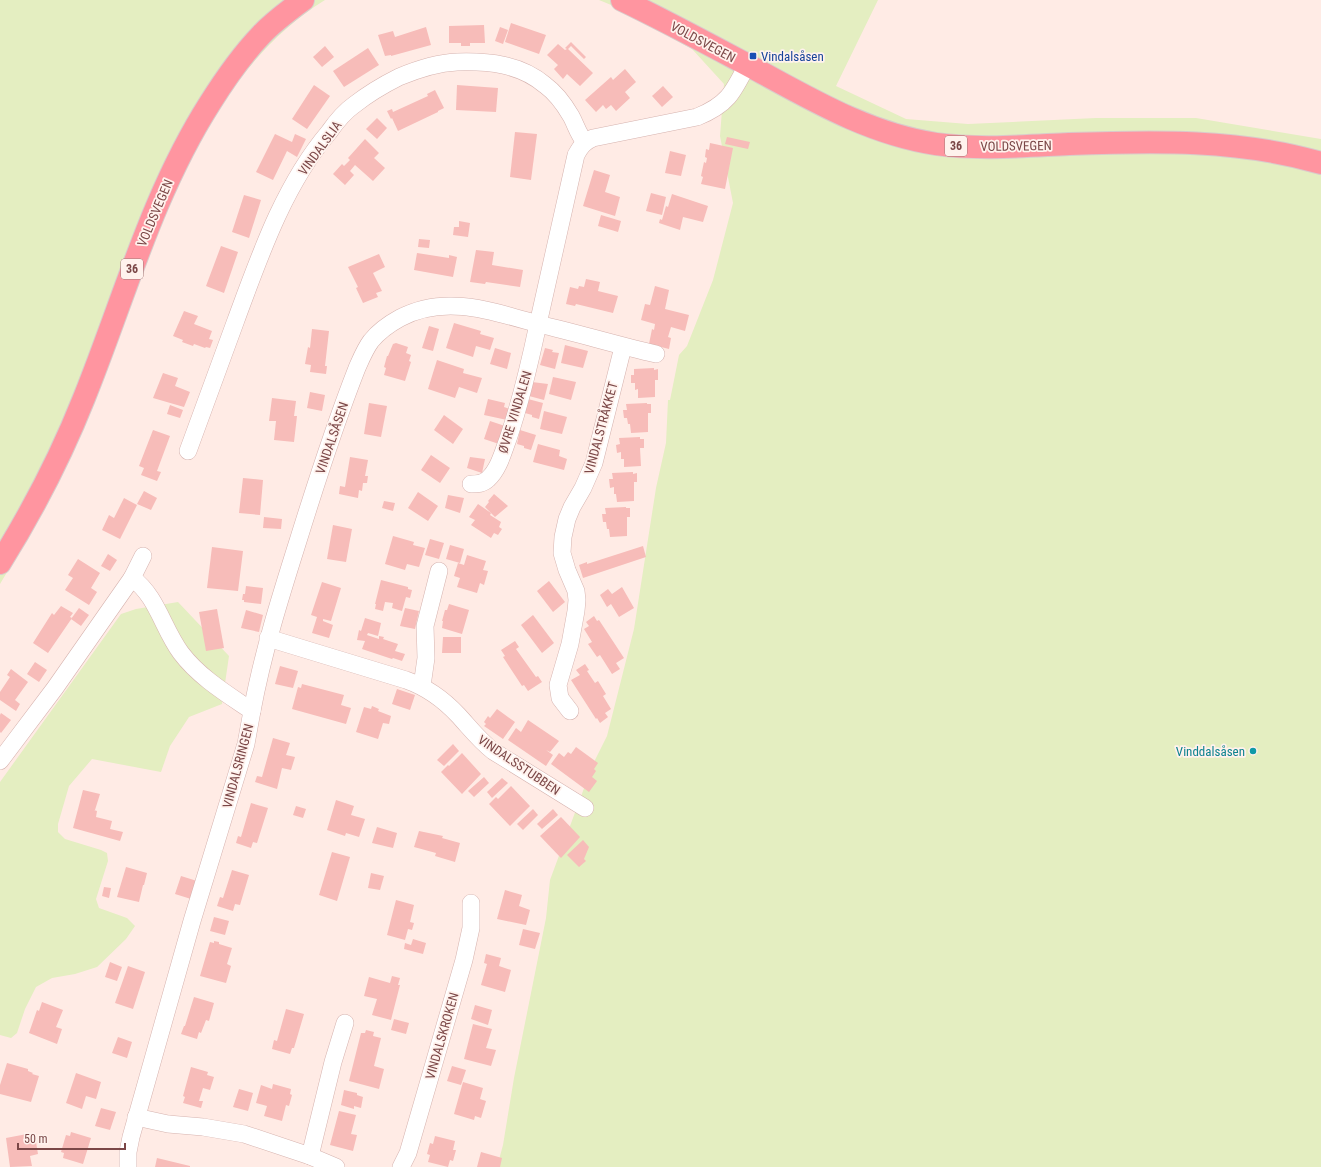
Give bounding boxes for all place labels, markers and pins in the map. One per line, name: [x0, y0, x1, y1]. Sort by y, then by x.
place label: Vindalsåsen: [761, 49, 824, 64]
marker: Vindalsåsen: [748, 51, 758, 61]
place label: Vinddalsåsen: [1176, 744, 1245, 759]
marker: Vinddalsåsen: [1248, 746, 1258, 756]

